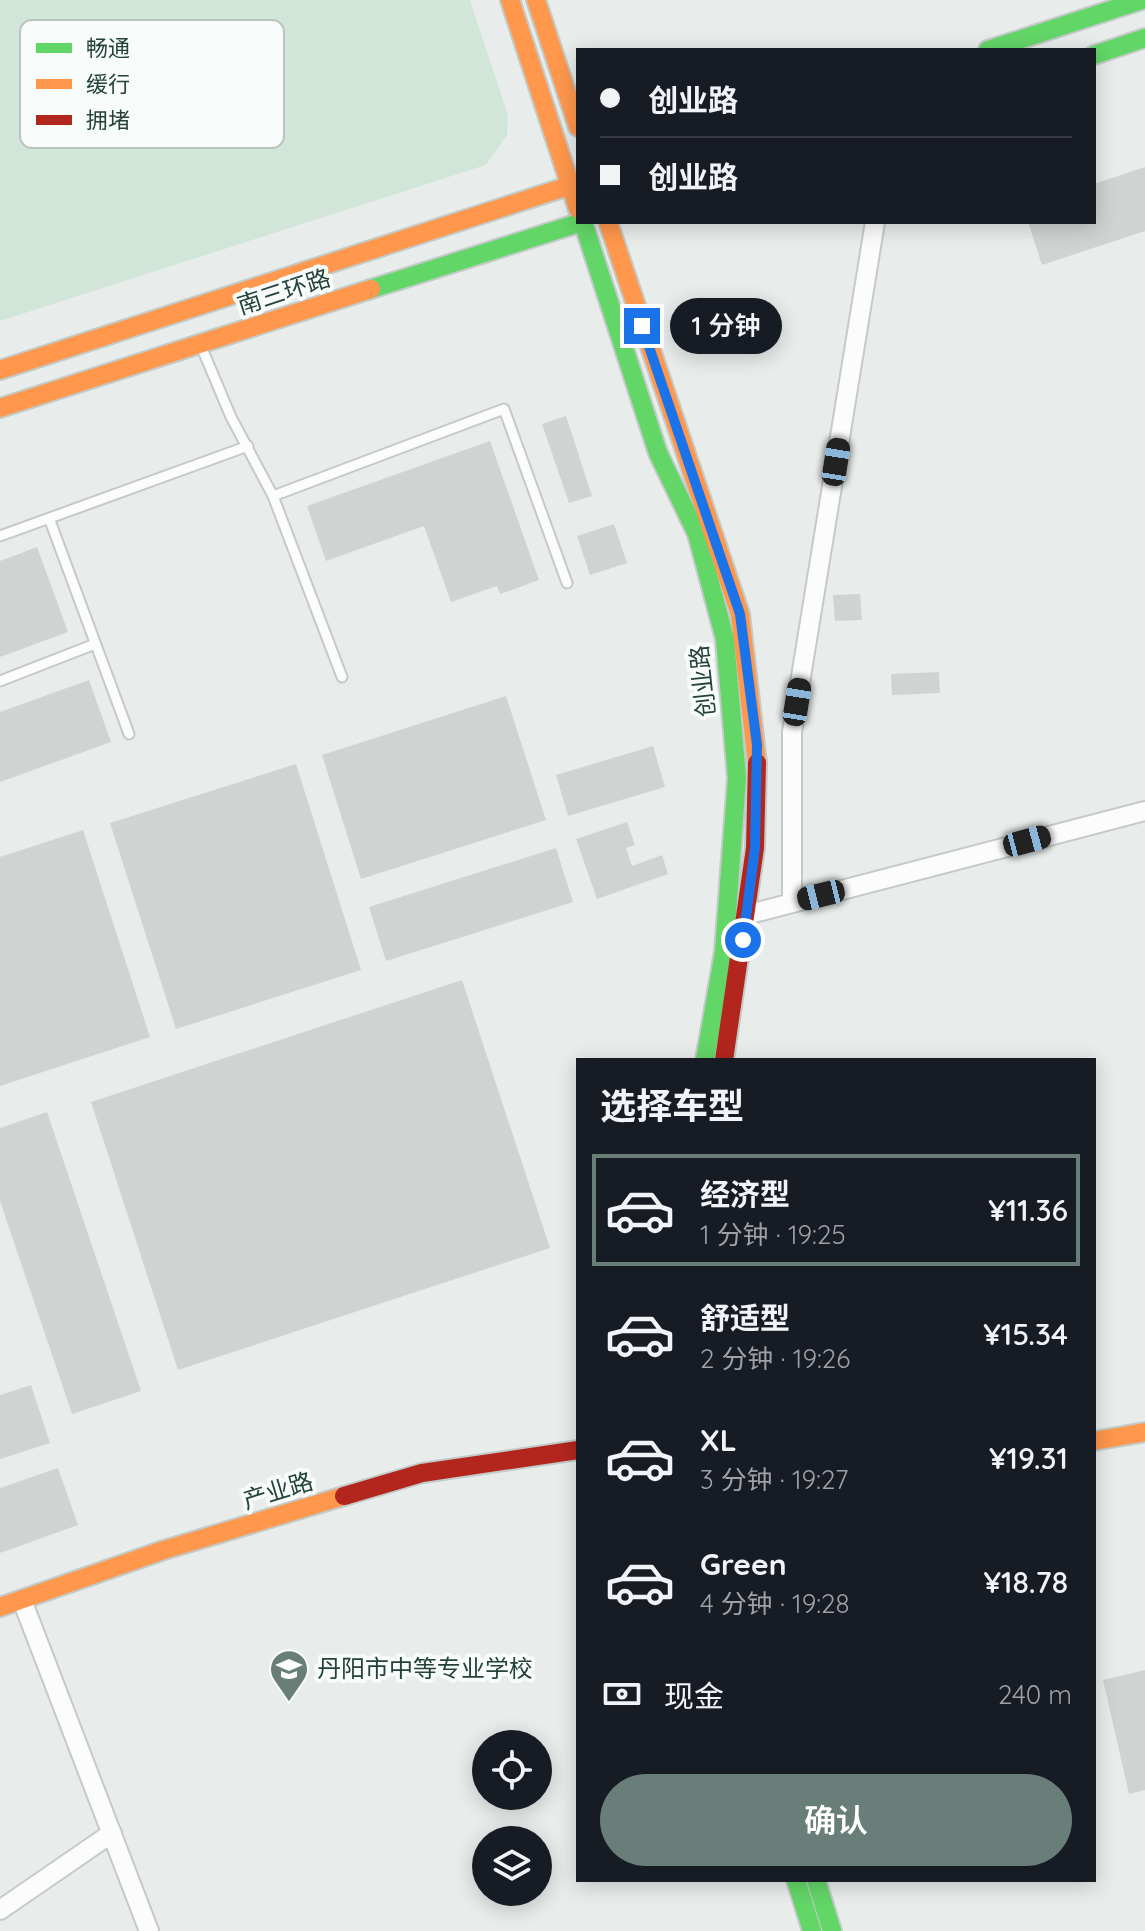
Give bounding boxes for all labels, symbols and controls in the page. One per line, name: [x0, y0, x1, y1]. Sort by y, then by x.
legend: [20, 20, 284, 148]
text: 畅通: [86, 34, 130, 62]
text: 缓行: [86, 70, 130, 98]
text: 创业路: [648, 81, 738, 119]
text: 拥堵: [86, 106, 130, 134]
text: 创业路: [648, 158, 738, 196]
street label: 南三环路: [233, 262, 334, 320]
callout: 1 分钟: [670, 298, 782, 354]
route end: [624, 308, 660, 344]
text: 1 分钟: [691, 309, 761, 342]
car: [820, 436, 852, 488]
street label: 创业路: [683, 644, 721, 718]
car: [781, 676, 813, 728]
car: [1001, 823, 1053, 859]
car: [795, 878, 847, 912]
route start: [725, 922, 761, 958]
text: 选择车型: [600, 1083, 744, 1128]
icon: car: [604, 1174, 676, 1246]
text: 经济型: [700, 1175, 790, 1213]
text: ¥11.36: [988, 1191, 1068, 1229]
text: 1 分钟 · 19:25: [700, 1218, 846, 1251]
icon: car: [604, 1298, 676, 1370]
text: 舒适型: [700, 1299, 790, 1337]
text: ¥15.34: [983, 1315, 1068, 1353]
text: 2 分钟 · 19:26: [700, 1342, 850, 1375]
text: XL: [700, 1421, 737, 1459]
icon: car: [604, 1422, 676, 1494]
text: ¥19.31: [989, 1439, 1068, 1477]
text: 3 分钟 · 19:27: [700, 1463, 848, 1496]
street label: 产业路: [239, 1465, 317, 1515]
text: Green: [700, 1545, 787, 1583]
icon: car: [604, 1546, 676, 1618]
text: ¥18.78: [983, 1563, 1068, 1601]
text: 4 分钟 · 19:28: [700, 1587, 850, 1620]
school or university icon: 丹阳市中等专业学校: [268, 1648, 310, 1703]
place label: 丹阳市中等专业学校: [317, 1653, 533, 1683]
icon: cash: [600, 1672, 644, 1716]
text: 现金: [664, 1677, 724, 1715]
text: 240 m: [998, 1678, 1072, 1711]
map controls: [472, 1730, 552, 1906]
button: locate: [472, 1730, 552, 1810]
button: 确认: [600, 1774, 1072, 1866]
button: layers: [472, 1826, 552, 1906]

